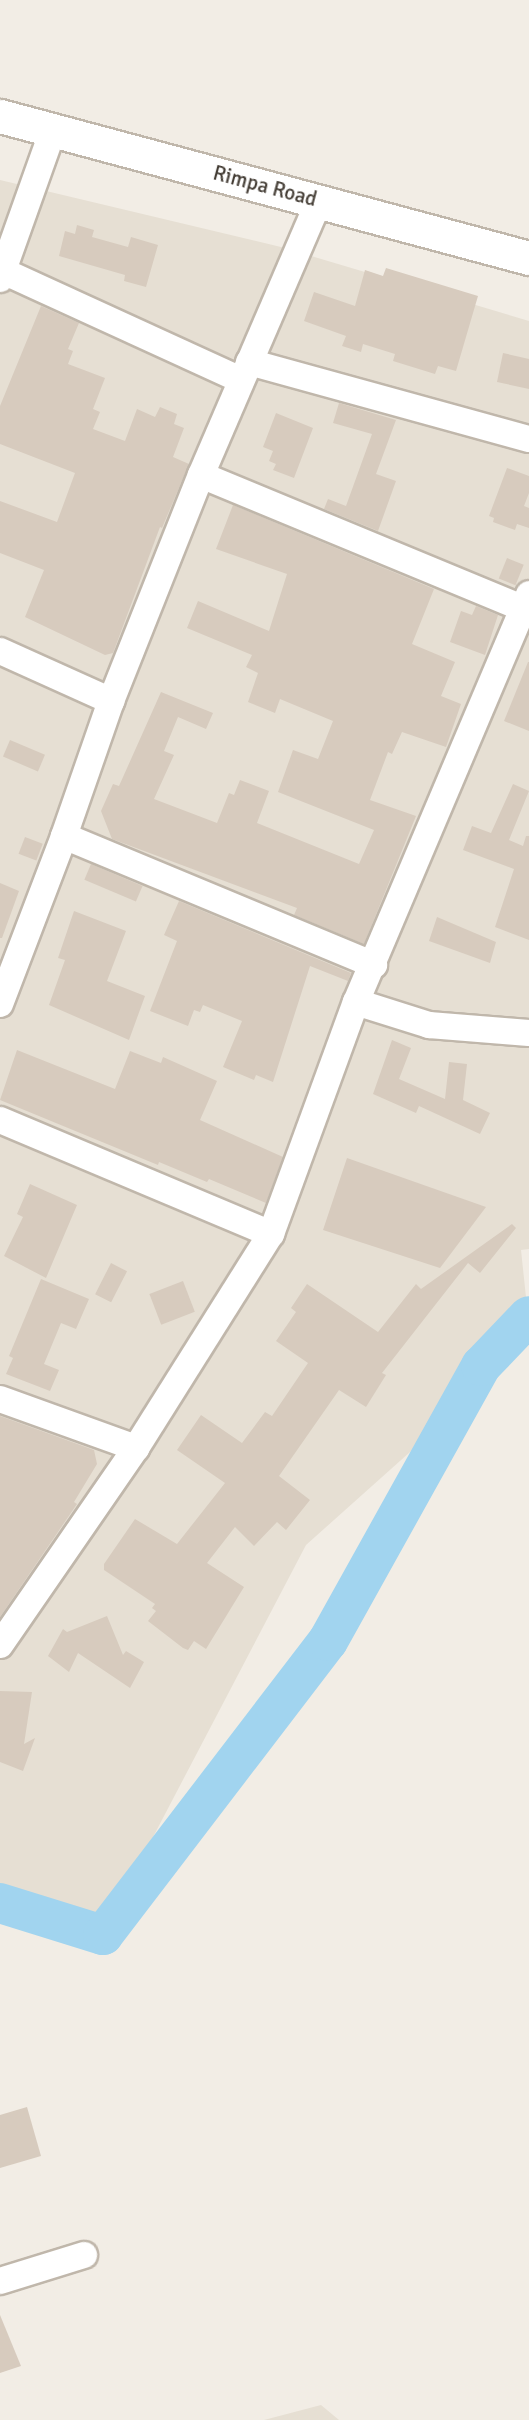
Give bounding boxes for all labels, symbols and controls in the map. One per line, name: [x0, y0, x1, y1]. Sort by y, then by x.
street label: Rimpa Road: [210, 160, 320, 212]

